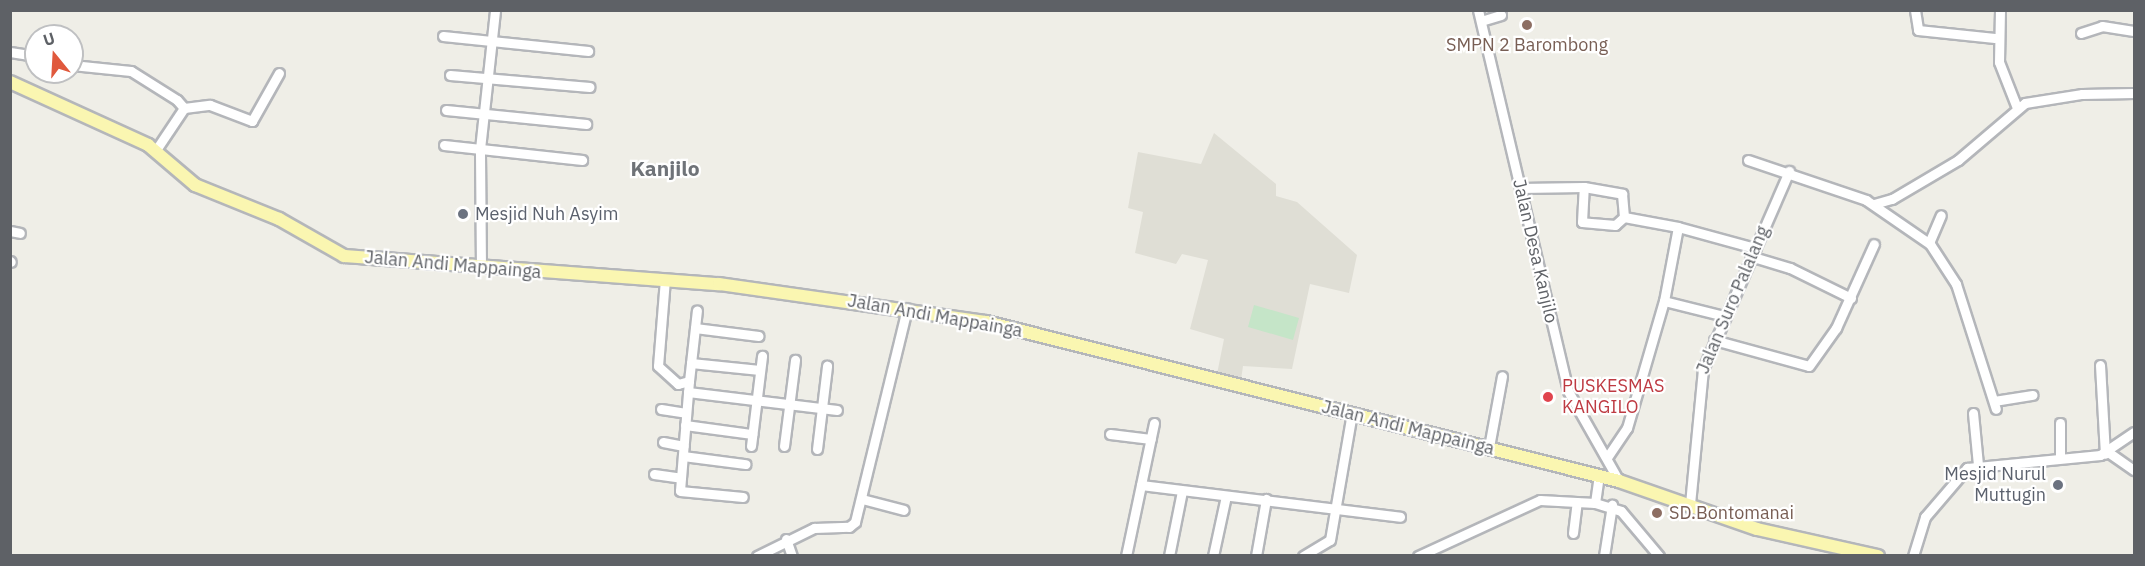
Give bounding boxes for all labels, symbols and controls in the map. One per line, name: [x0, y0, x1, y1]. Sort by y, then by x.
marker: SMPN 2 Barombong: [1520, 18, 1534, 32]
north arrow: [24, 24, 84, 84]
text: U: [41, 28, 57, 50]
place label: SMPN 2 Barombong: [1446, 34, 1608, 56]
district label: Kanjilo: [630, 155, 700, 181]
street label: Jalan Desa Kanjilo: [1508, 177, 1562, 325]
place label: Mesjid Nuh Asyim: [475, 203, 619, 225]
marker: Mesjid Nuh Asyim: [456, 207, 470, 221]
street label: Jalan Suro Palalang: [1692, 223, 1774, 377]
street label: Jalan Andi Mappainga: [364, 247, 542, 283]
street label: Jalan Andi Mappainga: [846, 290, 1024, 342]
place label: PUSKESMAS KANGILO: [1562, 376, 1665, 418]
marker: PUSKESMAS KANGILO: [1539, 388, 1557, 406]
street label: Jalan Andi Mappainga: [1319, 396, 1497, 460]
place label: Mesjid Nurul Muttugin: [1944, 464, 2046, 506]
marker: Mesjid Nurul Muttugin: [2051, 478, 2065, 492]
place label: SD.Bontomanai: [1669, 502, 1794, 524]
marker: SD.Bontomanai: [1650, 506, 1664, 520]

